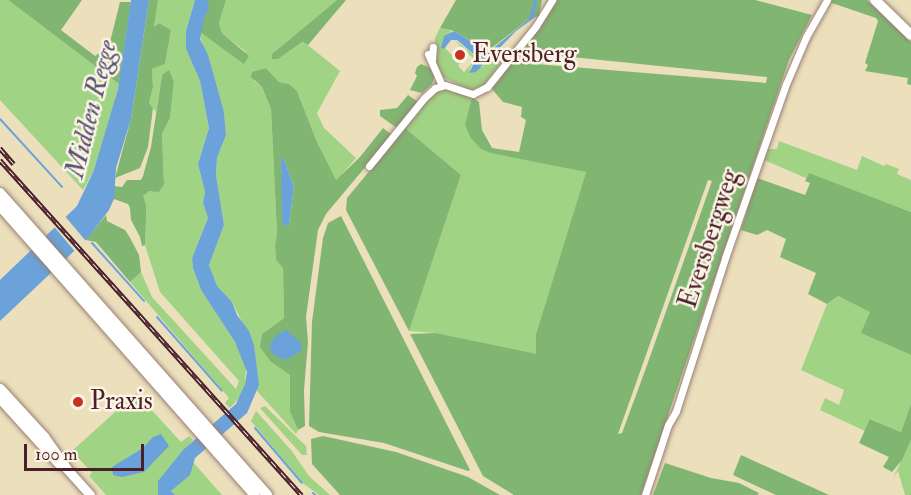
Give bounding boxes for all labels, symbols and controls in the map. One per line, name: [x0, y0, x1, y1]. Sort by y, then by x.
water label: Midden Regge: [58, 37, 124, 181]
place label: Eversberg: [472, 39, 577, 71]
marker: Eversberg: [453, 48, 467, 62]
street label: Eversbergweg: [673, 166, 747, 312]
place label: Praxis: [90, 386, 153, 418]
marker: Praxis: [71, 395, 85, 409]
scale bar: [27, 432, 147, 470]
text: 100 m: [35, 443, 78, 466]

